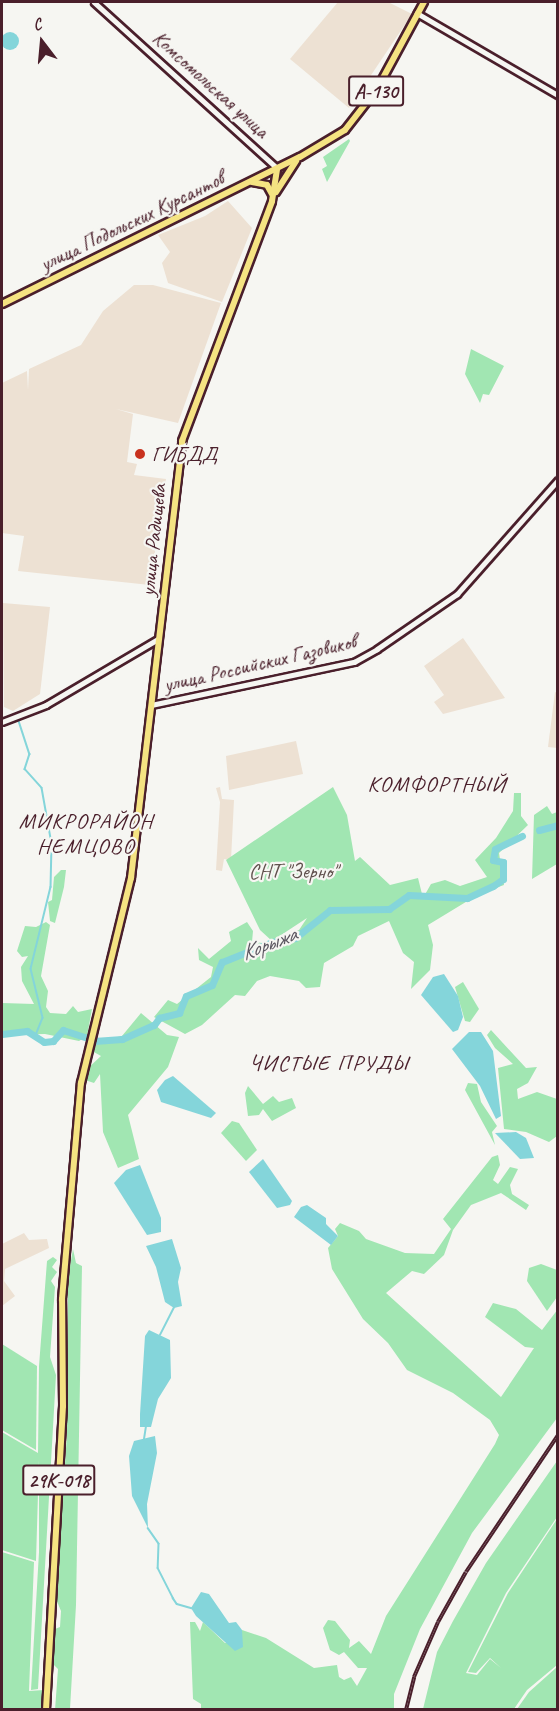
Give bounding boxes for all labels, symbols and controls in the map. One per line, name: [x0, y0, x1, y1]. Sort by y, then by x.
north arrow: [12, 12, 72, 72]
text: С: [30, 14, 44, 35]
street label: Комсомольская улица: [147, 24, 275, 144]
road number: А-130: [348, 74, 404, 108]
street label: улица Подольских Курсантов: [37, 166, 227, 276]
place label: ГИБДД: [152, 441, 217, 467]
marker: ГИБДД: [133, 447, 147, 461]
street label: улица Радищева: [134, 481, 172, 599]
street label: улица Российских Газовиков: [163, 629, 357, 697]
district label: КОМФОРТНЫЙ: [366, 772, 508, 798]
district label: МИКРОРАЙОН НЕМЦОВО: [18, 808, 154, 860]
park label: СНТ "Зерно": [249, 858, 337, 884]
water label: Корыжа: [237, 921, 301, 967]
district label: ЧИСТЫЕ ПРУДЫ: [248, 1051, 410, 1077]
road number: 29К-018: [22, 1463, 97, 1497]

